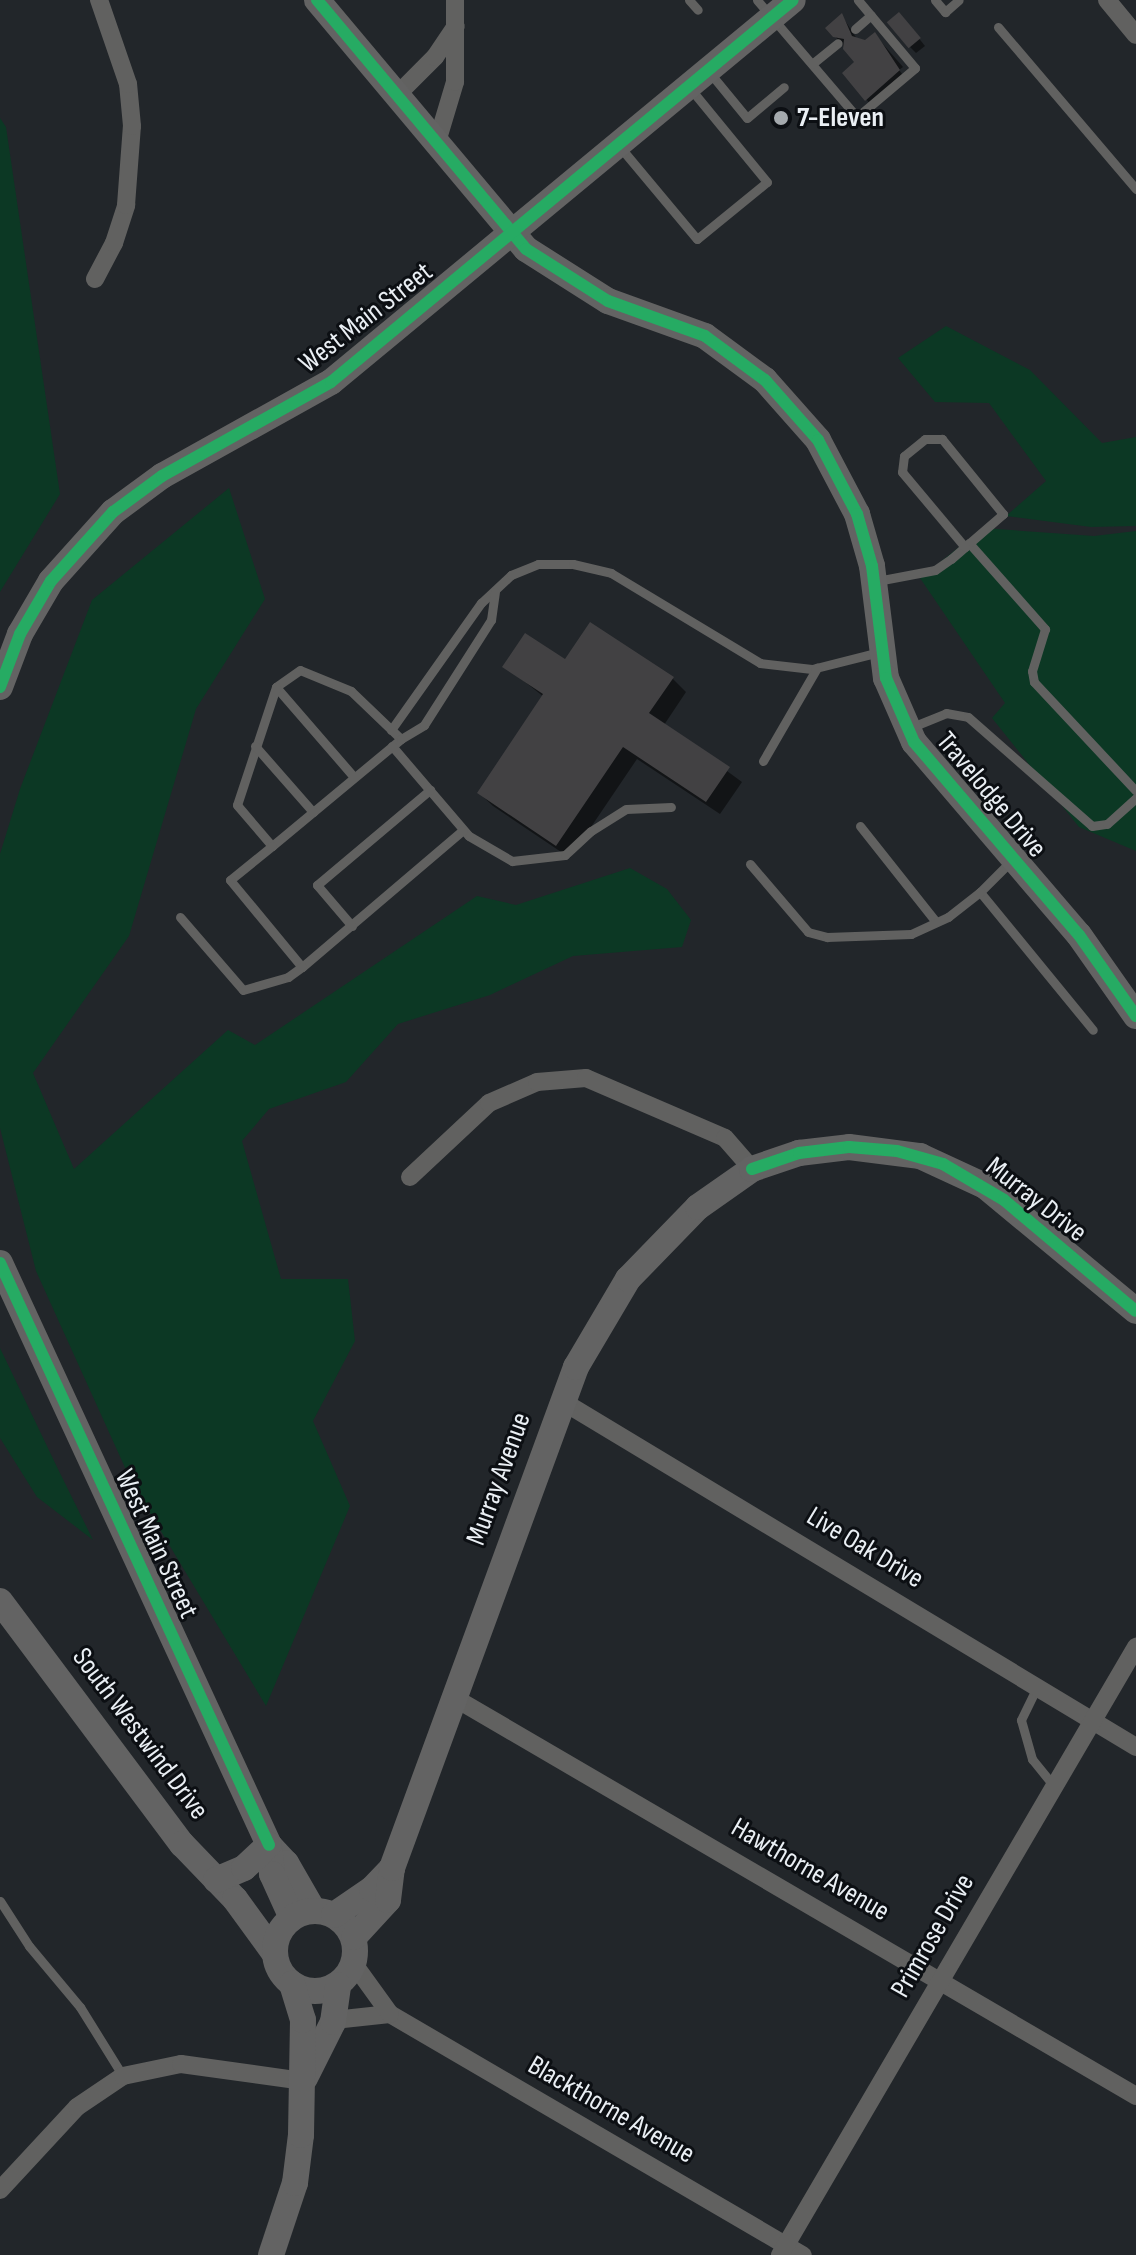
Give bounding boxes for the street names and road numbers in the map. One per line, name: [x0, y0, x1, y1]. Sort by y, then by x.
street label: West Main Street: [293, 255, 439, 381]
street label: Travelodge Drive: [929, 725, 1053, 865]
street label: Murray Drive: [979, 1150, 1093, 1250]
street label: Murray Avenue: [460, 1408, 538, 1550]
street label: West Main Street: [107, 1464, 205, 1624]
street label: Live Oak Drive: [801, 1500, 929, 1596]
street label: South Westwind Drive: [65, 1642, 215, 1826]
street label: Hawthorne Avenue: [725, 1811, 895, 1929]
street label: Primrose Drive: [884, 1868, 982, 2004]
street label: Blackthorne Avenue: [522, 2049, 700, 2171]

